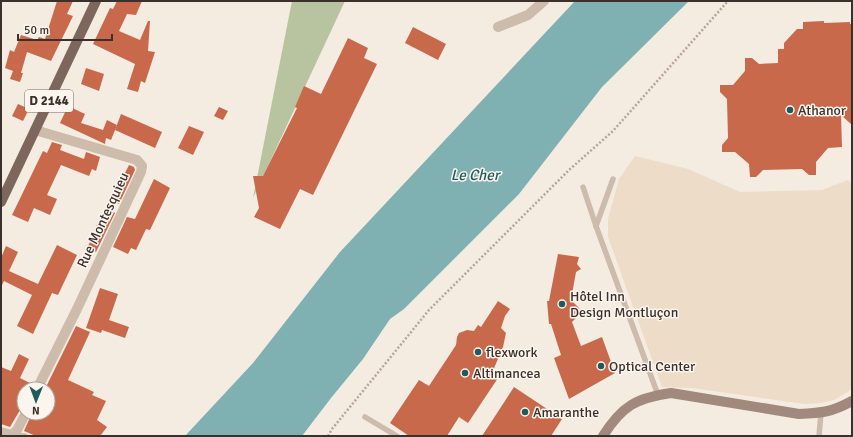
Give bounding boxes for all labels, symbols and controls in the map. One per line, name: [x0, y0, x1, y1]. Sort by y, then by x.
scale bar: [18, 16, 112, 42]
text: 50 m: [24, 23, 49, 38]
road number: D 2144: [25, 90, 73, 112]
place label: Athanor: [798, 102, 847, 119]
marker: Athanor: [785, 105, 795, 115]
water label: Le Cher: [451, 166, 502, 184]
street label: Rue Montesquieu: [73, 170, 133, 270]
place label: Hôtel Inn Design Montluçon: [570, 288, 678, 321]
marker: Hôtel Inn Design Montluçon: [557, 299, 567, 309]
place label: flexwork: [486, 344, 537, 361]
marker: flexwork: [473, 347, 483, 357]
place label: Optical Center: [609, 358, 696, 375]
marker: Optical Center: [596, 361, 606, 371]
place label: Altimancea: [473, 365, 541, 382]
marker: Altimancea: [460, 368, 470, 378]
north arrow: [16, 381, 56, 421]
text: N: [32, 404, 40, 417]
place label: Amaranthe: [533, 404, 599, 421]
marker: Amaranthe: [520, 407, 530, 417]

